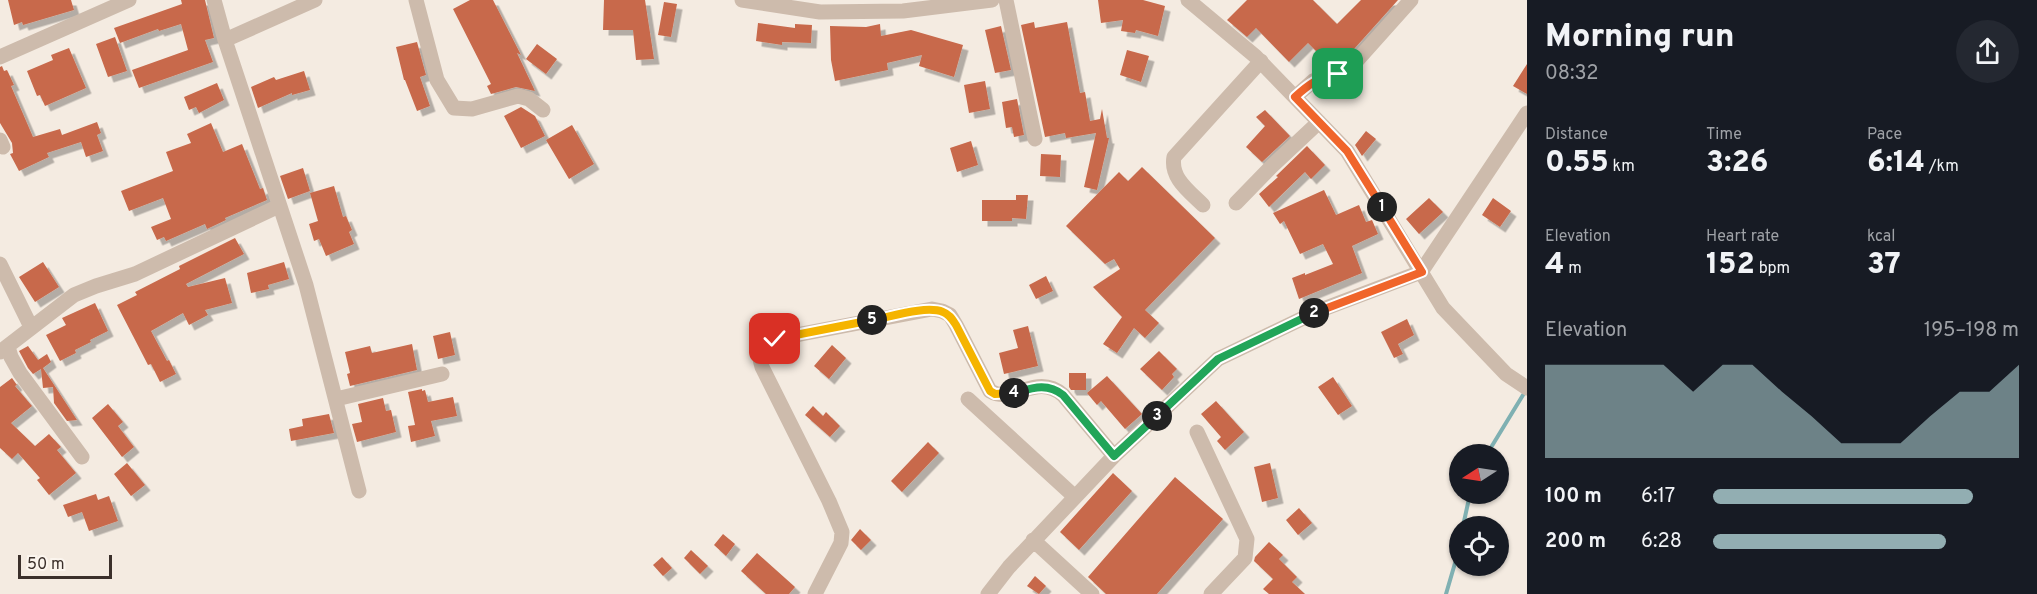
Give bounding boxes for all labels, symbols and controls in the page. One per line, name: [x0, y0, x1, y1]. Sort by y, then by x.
text: Morning run: [1545, 17, 1735, 59]
button: share: [1956, 20, 2019, 83]
pin: [1312, 48, 1363, 99]
icon: arrive: [1321, 57, 1354, 90]
text: 08:32: [1545, 61, 1598, 87]
text: Distance: [1545, 125, 1608, 145]
text: Time: [1706, 125, 1742, 145]
text: Pace: [1867, 125, 1902, 145]
text: 0.55: [1545, 145, 1609, 182]
text: 3:26: [1706, 145, 1768, 182]
text: 6:14: [1867, 145, 1925, 182]
text: km: [1609, 157, 1635, 177]
text: /km: [1925, 157, 1959, 177]
pin: 1: [1367, 192, 1397, 222]
text: 1: [1379, 197, 1385, 217]
text: Elevation: [1545, 227, 1611, 247]
text: Heart rate: [1706, 227, 1779, 247]
text: kcal: [1867, 227, 1895, 247]
text: 4: [1545, 247, 1565, 284]
text: 152: [1706, 247, 1755, 284]
text: 37: [1867, 247, 1901, 284]
text: m: [1565, 259, 1582, 279]
text: bpm: [1755, 259, 1790, 279]
pin: 2: [1299, 298, 1329, 328]
text: 2: [1309, 303, 1319, 323]
pin: 5: [857, 305, 887, 335]
text: 5: [867, 310, 877, 330]
pin: [749, 313, 800, 364]
text: Elevation: [1545, 318, 1627, 344]
text: 195–198 m: [1924, 318, 2019, 344]
icon: check: [758, 322, 791, 355]
pin: 4: [999, 378, 1029, 408]
text: 4: [1009, 383, 1019, 403]
pin: 3: [1142, 401, 1172, 431]
text: 3: [1152, 406, 1162, 426]
north arrow: [1449, 444, 1509, 504]
map controls: [1449, 444, 1509, 576]
text: 100 m: [1545, 484, 1602, 510]
text: 6:17: [1641, 484, 1675, 510]
button: locate: [1449, 516, 1509, 576]
text: 200 m: [1545, 529, 1606, 555]
text: 6:28: [1641, 529, 1682, 555]
scale bar: [18, 552, 112, 580]
text: 50 m: [27, 555, 65, 575]

